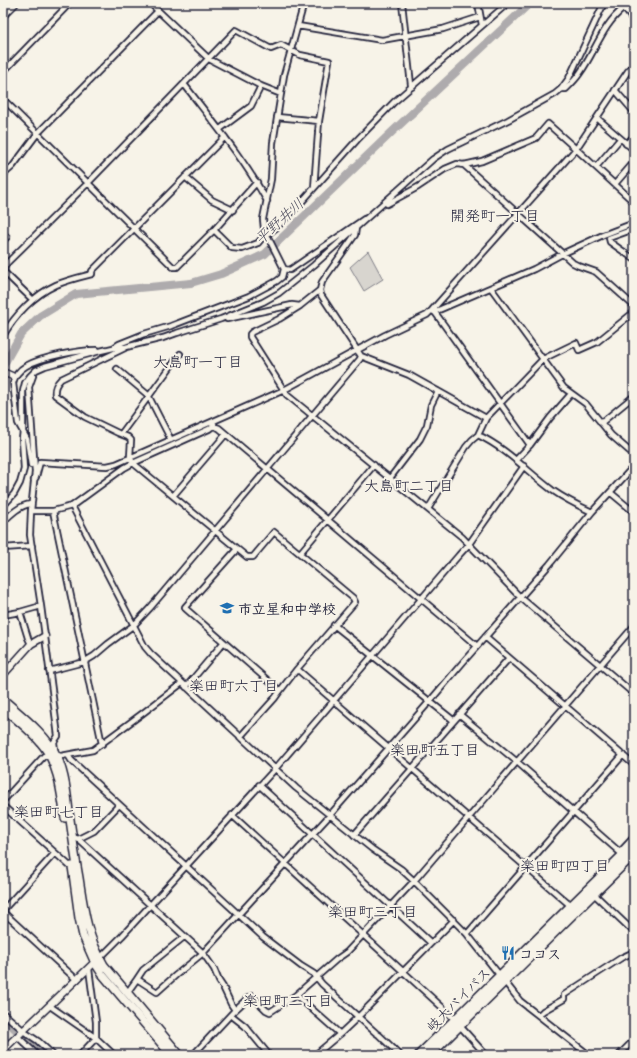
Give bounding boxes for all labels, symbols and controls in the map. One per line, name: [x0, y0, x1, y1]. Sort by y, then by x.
water label: 平野井川: [250, 193, 308, 249]
district label: 開発町一丁目: [450, 205, 540, 226]
district label: 大島町一丁目: [153, 351, 243, 372]
district label: 大島町二丁目: [364, 475, 454, 496]
place label: 市立星和中学校: [238, 599, 336, 618]
school or university icon: 市立星和中学校: [219, 600, 235, 616]
district label: 楽田町六丁目: [189, 675, 279, 696]
district label: 楽田町五丁目: [390, 739, 480, 760]
district label: 楽田町七丁目: [14, 801, 104, 822]
district label: 楽田町四丁目: [520, 855, 610, 876]
district label: 楽田町三丁目: [328, 901, 418, 922]
place label: ココス: [519, 944, 561, 963]
restaurant icon: ココス: [500, 945, 516, 961]
street label: 岐大バイパス: [422, 963, 494, 1035]
district label: 楽田町二丁目: [243, 990, 333, 1011]

